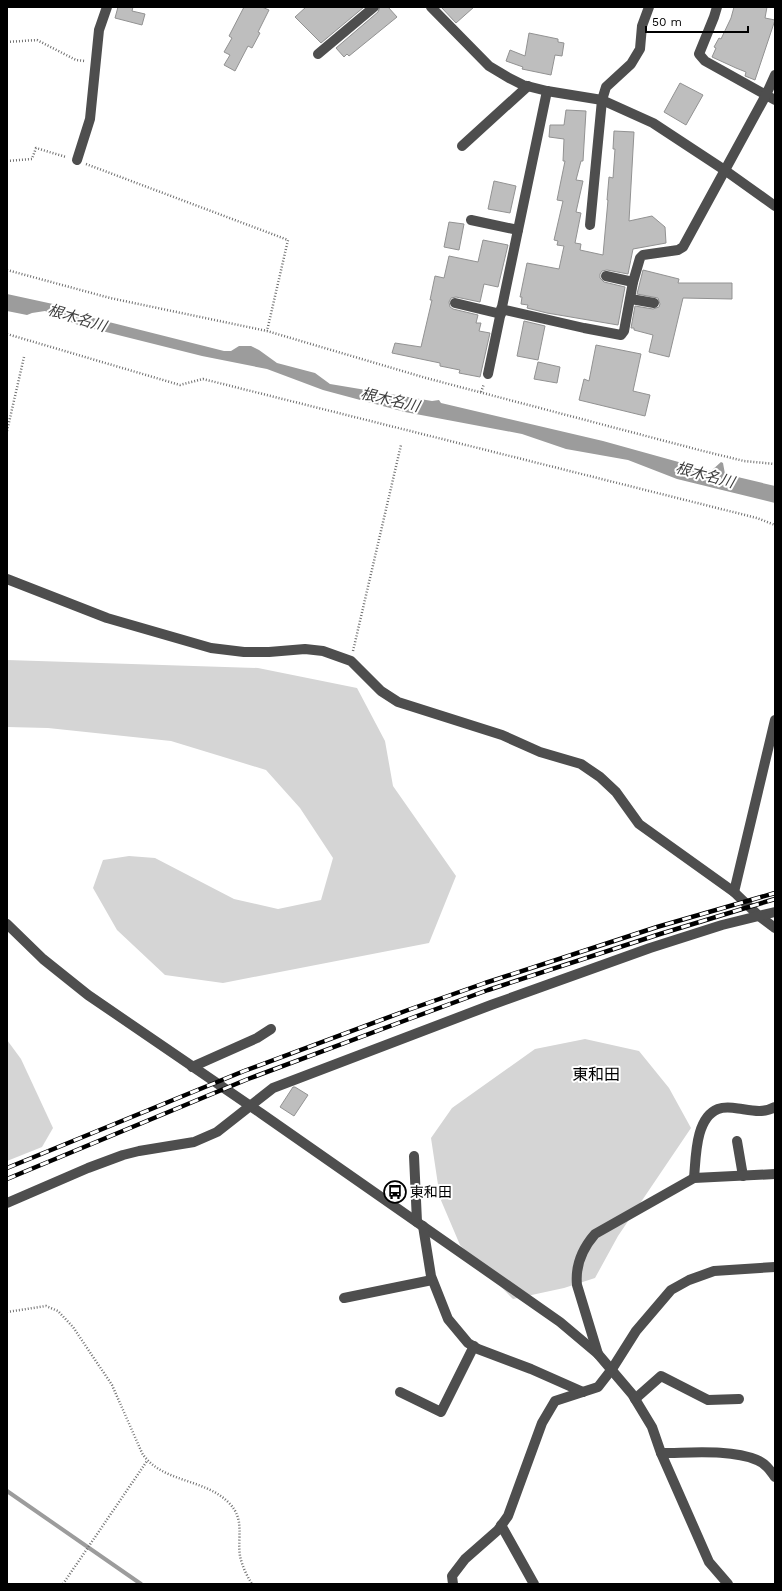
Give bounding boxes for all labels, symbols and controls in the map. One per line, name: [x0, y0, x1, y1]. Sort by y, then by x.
scale bar: [646, 8, 748, 34]
text: 50 m: [652, 15, 682, 29]
water label: 根木名川: [46, 301, 110, 336]
water label: 根木名川: [359, 384, 423, 416]
water label: 根木名川: [674, 459, 738, 492]
district label: 東和田: [572, 1065, 620, 1084]
bus stop icon: 東和田: [382, 1179, 408, 1205]
place label: 東和田: [410, 1184, 452, 1200]

